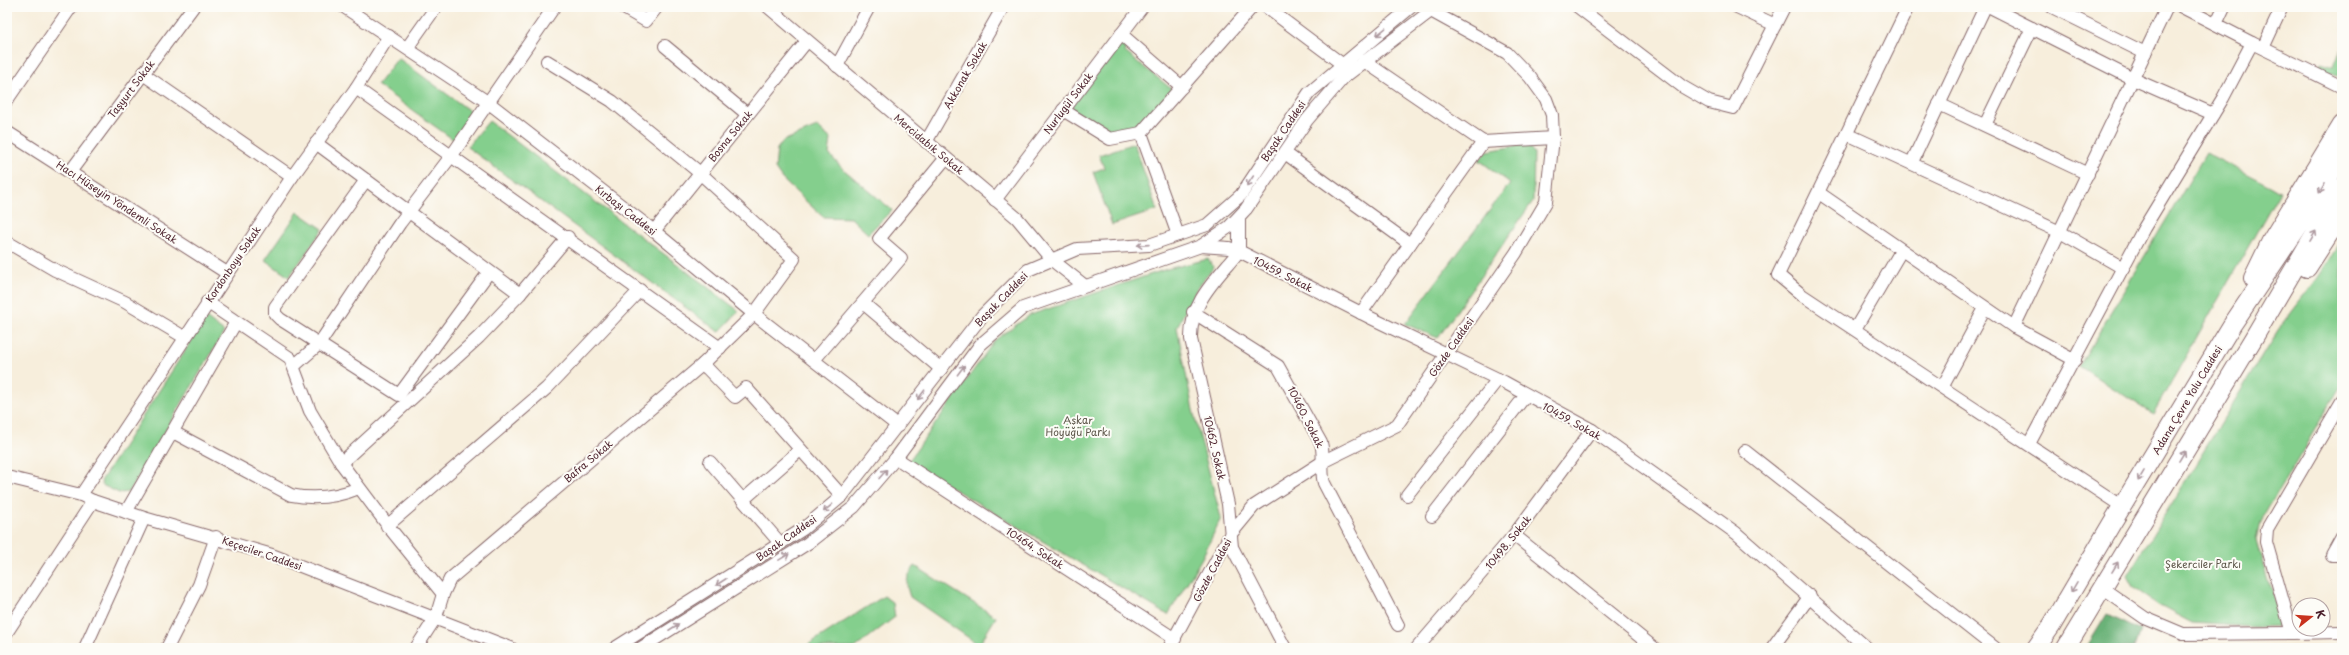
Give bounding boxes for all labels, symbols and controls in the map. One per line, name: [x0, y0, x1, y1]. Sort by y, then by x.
one-way arrow: [1376, 27, 1386, 36]
street label: Akkonak Sokak: [939, 38, 990, 111]
street label: Taşyurt Sokak: [104, 56, 158, 121]
street label: Nurlugül Sokak: [1039, 68, 1096, 137]
street label: Başak Caddesi: [1257, 97, 1309, 164]
street label: Bosna Sokak: [704, 106, 755, 165]
street label: Mercidabık Sokak: [891, 110, 968, 178]
street label: Hacı Hüseyin Yöndemli Sokak: [53, 157, 181, 248]
one-way arrow: [1246, 175, 1254, 186]
street label: Kırbaşı Caddesi: [592, 181, 660, 239]
one-way arrow: [2318, 182, 2326, 194]
street label: Kordonboyu Sokak: [201, 222, 264, 305]
one-way arrow: [2310, 230, 2318, 242]
one-way arrow: [1137, 242, 1150, 249]
street label: 10459. Sokak: [1251, 252, 1316, 295]
street label: Başak Caddesi: [971, 268, 1031, 329]
street label: Gözde Caddesi: [1424, 314, 1477, 380]
street label: Adana Çevre Yolu Caddesi: [2148, 342, 2225, 457]
one-way arrow: [957, 365, 965, 376]
street label: 10460. Sokak: [1285, 383, 1329, 450]
one-way arrow: [917, 390, 926, 401]
street label: 10459. Sokak: [1540, 398, 1605, 443]
park label: Aşkar Höyüğü Parkı: [1045, 412, 1111, 439]
street label: 10462. Sokak: [1201, 414, 1230, 482]
street label: Bafra Sokak: [560, 435, 616, 486]
one-way arrow: [2179, 450, 2187, 462]
one-way arrow: [878, 469, 887, 479]
one-way arrow: [2137, 470, 2145, 482]
one-way arrow: [822, 504, 833, 513]
street label: Başak Caddesi: [752, 511, 819, 564]
street label: 10498. Sokak: [1481, 511, 1534, 572]
street label: 10464. Sokak: [1003, 523, 1067, 572]
street label: Keçeciler Caddesi: [220, 532, 304, 573]
street label: Gözde Caddesi: [1189, 535, 1235, 604]
one-way arrow: [778, 553, 790, 561]
park label: Şekerciler Parkı: [2165, 556, 2241, 571]
one-way arrow: [2111, 561, 2119, 573]
one-way arrow: [716, 578, 727, 586]
one-way arrow: [2070, 581, 2078, 593]
north arrow: [2291, 597, 2331, 637]
text: K: [2312, 608, 2330, 620]
one-way arrow: [668, 623, 679, 631]

